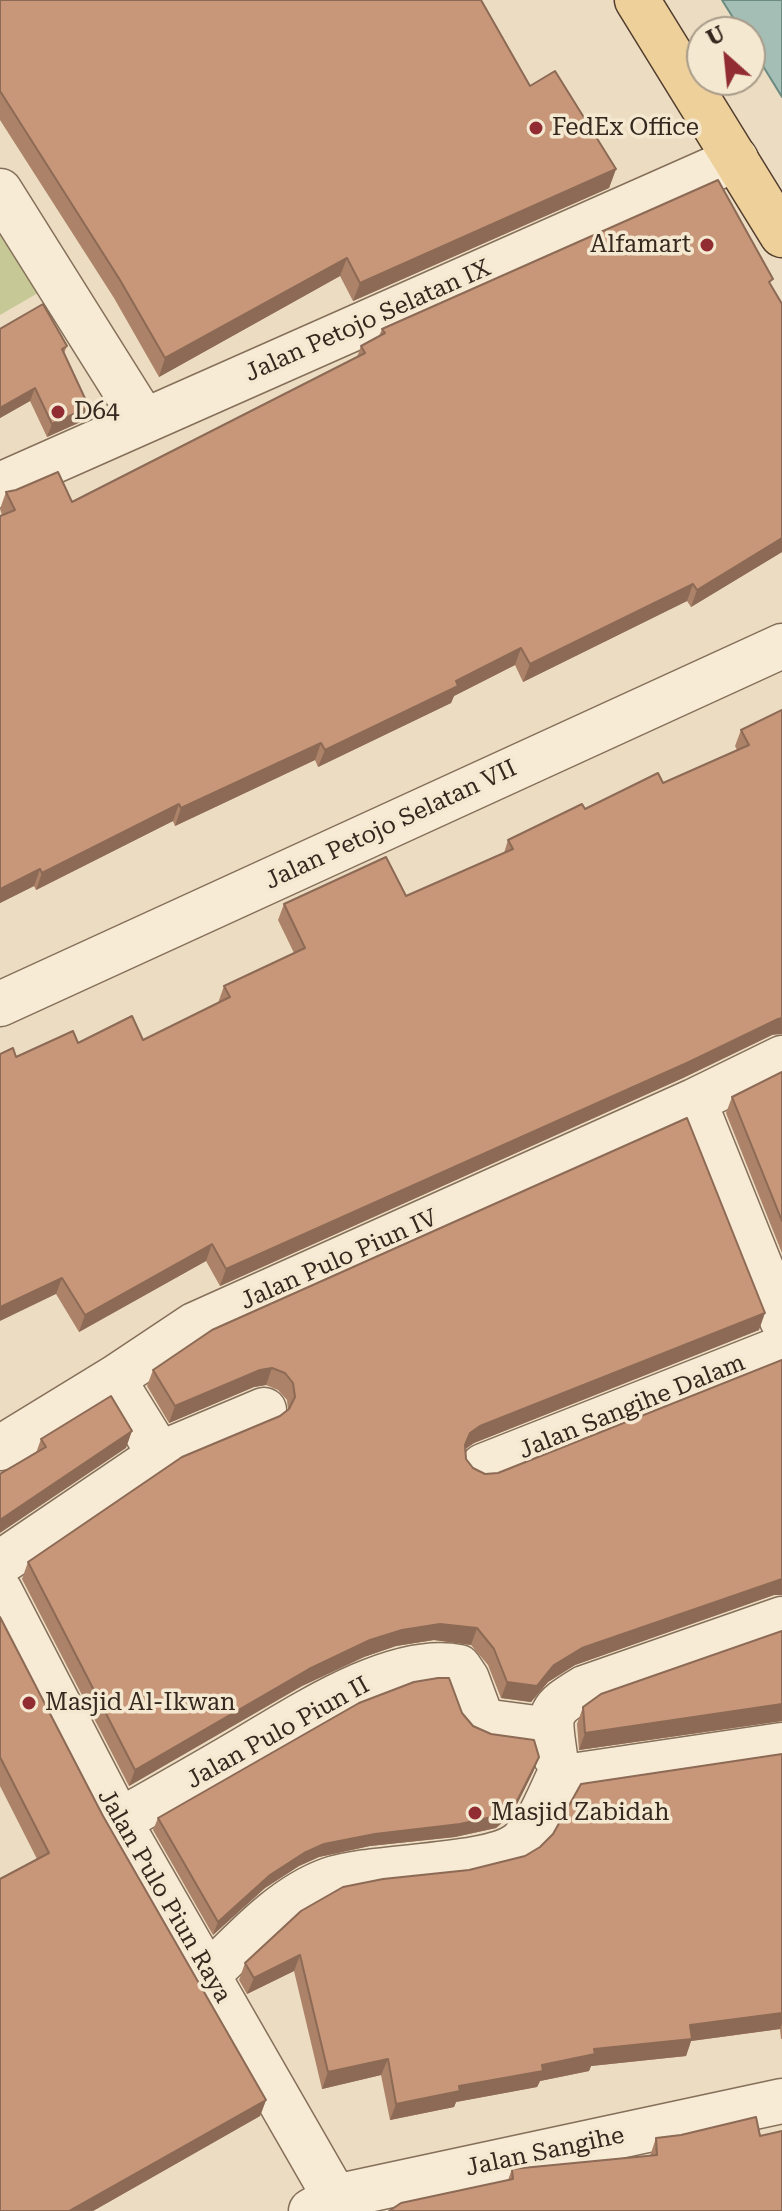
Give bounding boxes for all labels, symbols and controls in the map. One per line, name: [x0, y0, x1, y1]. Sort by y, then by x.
north arrow: [686, 16, 766, 96]
text: U: [703, 21, 729, 51]
place label: FedEx Office: [552, 114, 699, 142]
marker: FedEx Office: [527, 119, 545, 137]
place label: Alfamart: [590, 231, 691, 259]
marker: Alfamart: [698, 236, 716, 254]
street label: Jalan Petojo Selatan IX: [241, 254, 495, 388]
place label: D64: [74, 398, 119, 426]
marker: D64: [49, 403, 67, 421]
street label: Jalan Petojo Selatan VII: [261, 754, 521, 896]
street label: Jalan Pulo Piun IV: [236, 1204, 442, 1316]
street label: Jalan Sangihe Dalam: [515, 1348, 749, 1466]
street label: Jalan Pulo Piun II: [182, 1671, 374, 1795]
place label: Masjid Al-Ikwan: [45, 1689, 235, 1717]
marker: Masjid Al-Ikwan: [20, 1694, 38, 1712]
street label: Jalan Pulo Piun Raya: [91, 1784, 237, 2008]
place label: Masjid Zabidah: [491, 1799, 670, 1827]
marker: Masjid Zabidah: [466, 1804, 484, 1822]
street label: Jalan Sangihe: [463, 2121, 627, 2183]

